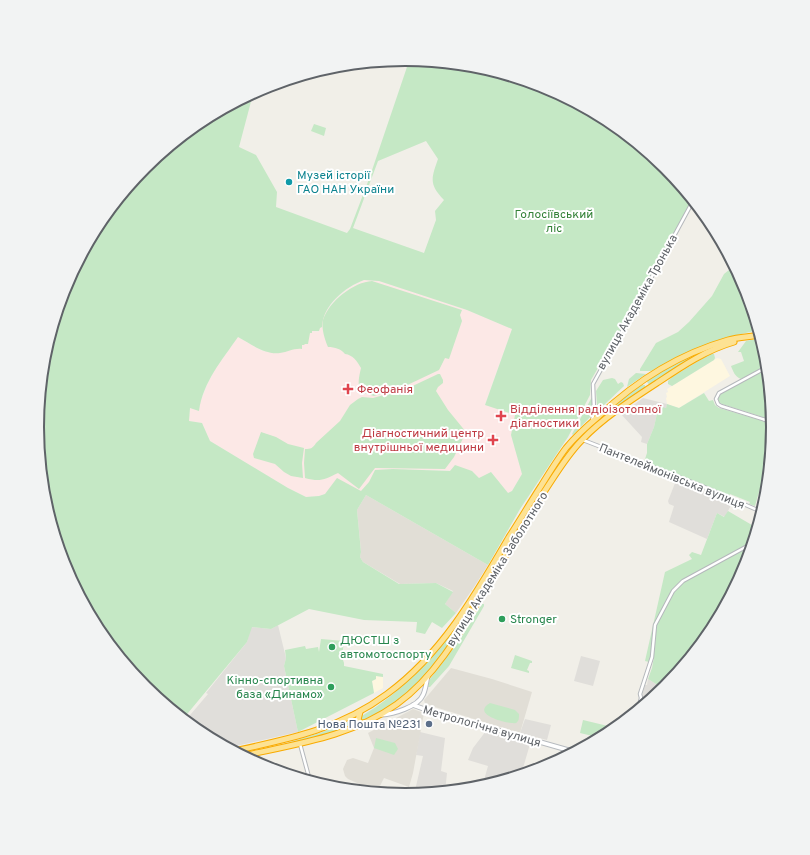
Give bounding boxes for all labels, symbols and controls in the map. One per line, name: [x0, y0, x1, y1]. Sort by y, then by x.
place label: Музей історії ГАО НАН України: [297, 168, 394, 198]
marker: Музей історії ГАО НАН України: [284, 177, 294, 187]
park label: Голосіївський ліс: [515, 207, 593, 237]
street label: вулиця Академіка Тронька: [594, 232, 682, 373]
place label: Феофанія: [357, 382, 413, 398]
marker: Феофанія: [342, 383, 354, 395]
place label: Відділення радіоізотопної діагностики: [510, 402, 662, 432]
marker: Відділення радіоізотопної діагностики: [495, 410, 507, 422]
place label: Діагностичний центр внутрішньої медицини: [354, 426, 484, 456]
marker: Діагностичний центр внутрішньої медицини: [487, 434, 499, 446]
street label: Пантелеймонівська вулиця: [596, 440, 747, 514]
street label: вулиця Академіка Заболотного: [443, 489, 552, 650]
place label: Stronger: [510, 612, 557, 628]
marker: Stronger: [497, 614, 507, 624]
place label: ДЮСТШ з автомотоспорту: [340, 633, 431, 663]
marker: ДЮСТШ з автомотоспорту: [327, 642, 337, 652]
place label: Кінно-спортивна база «Динамо»: [227, 673, 323, 703]
marker: Кінно-спортивна база «Динамо»: [326, 682, 336, 692]
street label: Метрологічна вулиця: [421, 702, 543, 752]
place label: Нова Пошта №231: [317, 717, 421, 733]
marker: Нова Пошта №231: [424, 719, 434, 729]

